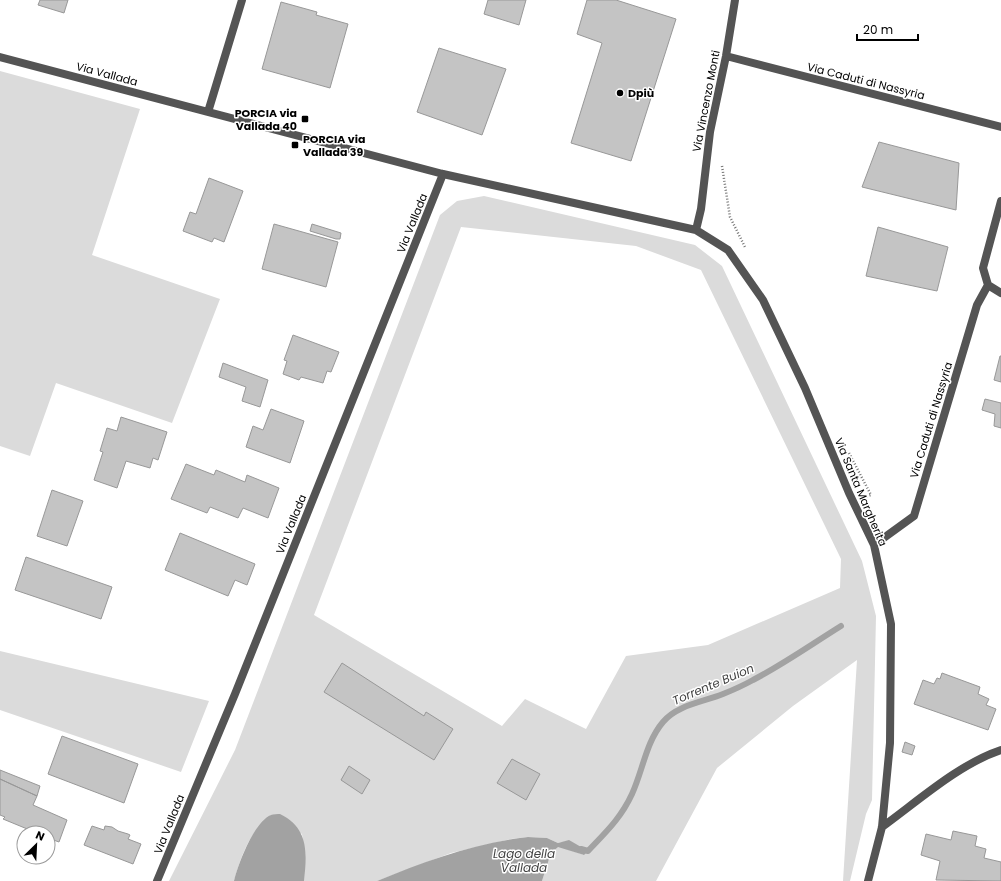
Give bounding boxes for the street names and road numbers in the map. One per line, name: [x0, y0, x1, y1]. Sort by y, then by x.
street label: Via Vincenzo Monti: [688, 48, 724, 153]
street label: Via Vallada: [74, 58, 140, 90]
street label: Via Caduti di Nassyria: [805, 59, 927, 103]
street label: Via Vallada: [393, 191, 431, 255]
street label: Via Caduti di Nassyria: [906, 360, 956, 480]
street label: Via Santa Margherita: [831, 435, 891, 549]
street label: Via Vallada: [272, 492, 310, 556]
street label: Via Vallada: [150, 792, 188, 856]

